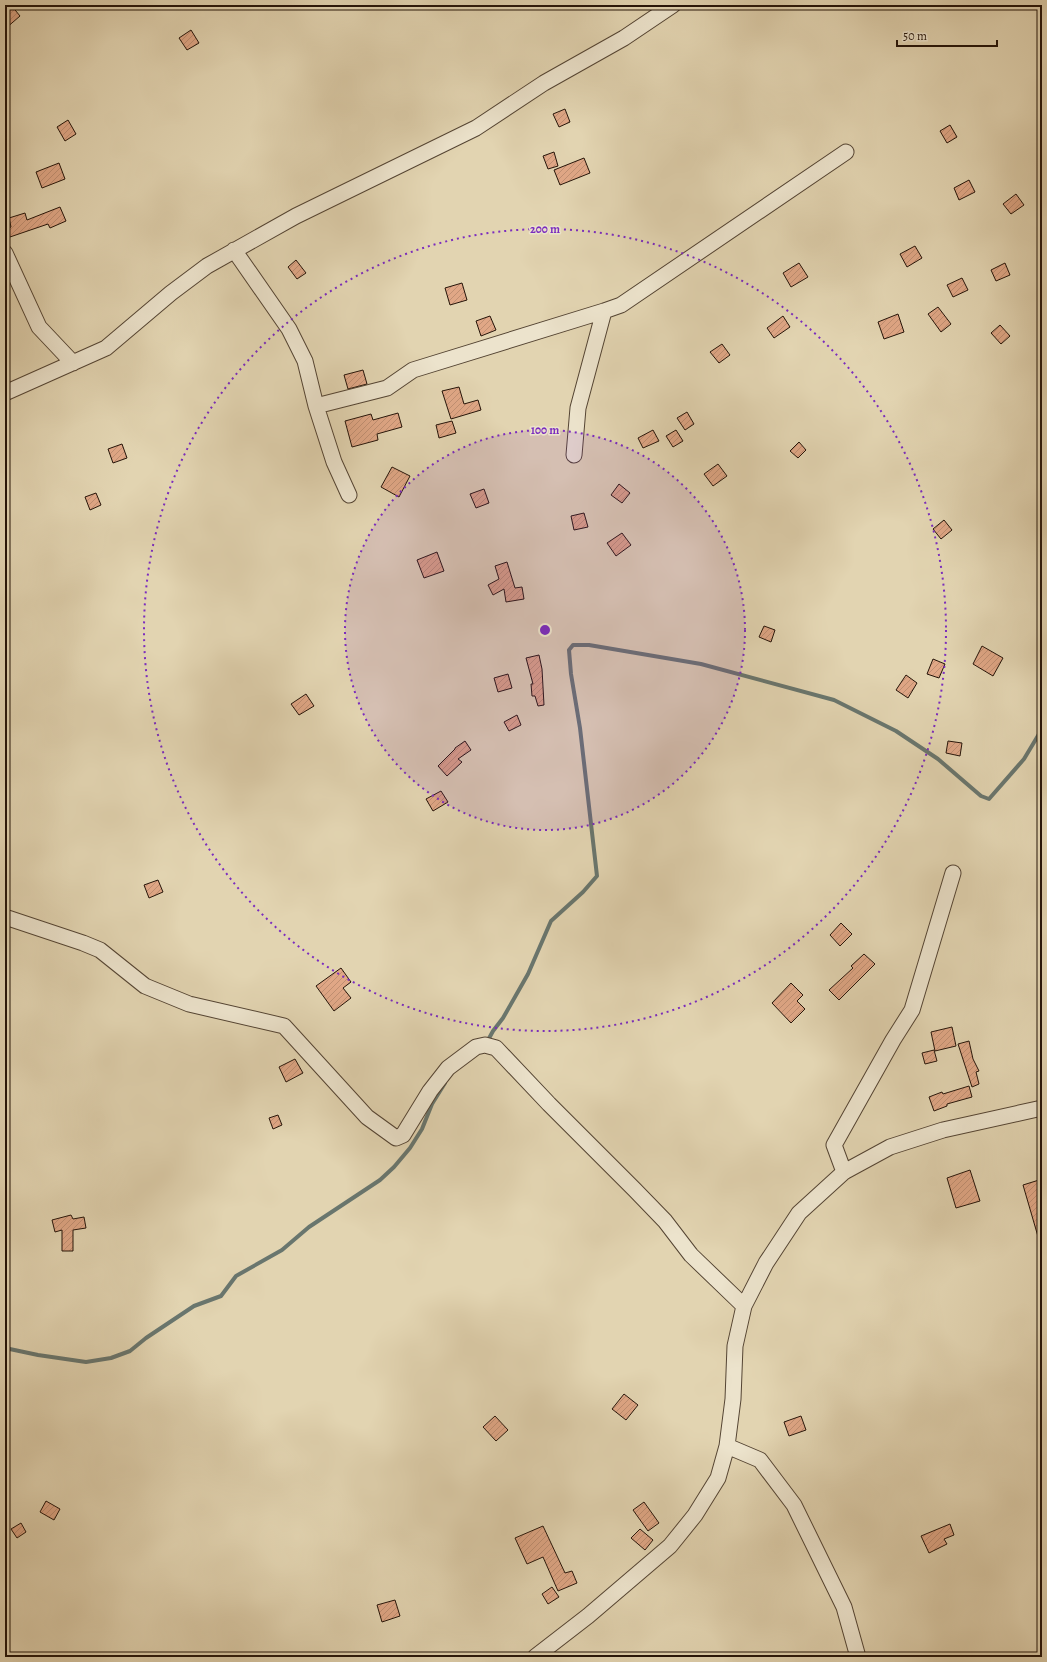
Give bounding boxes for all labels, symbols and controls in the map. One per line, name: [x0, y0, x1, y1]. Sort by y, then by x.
scale bar: [897, 22, 997, 48]
text: 50 m: [903, 28, 927, 44]
text: 200 m: [530, 221, 560, 237]
text: 100 m: [531, 422, 559, 438]
centre of rings: [538, 623, 552, 637]

